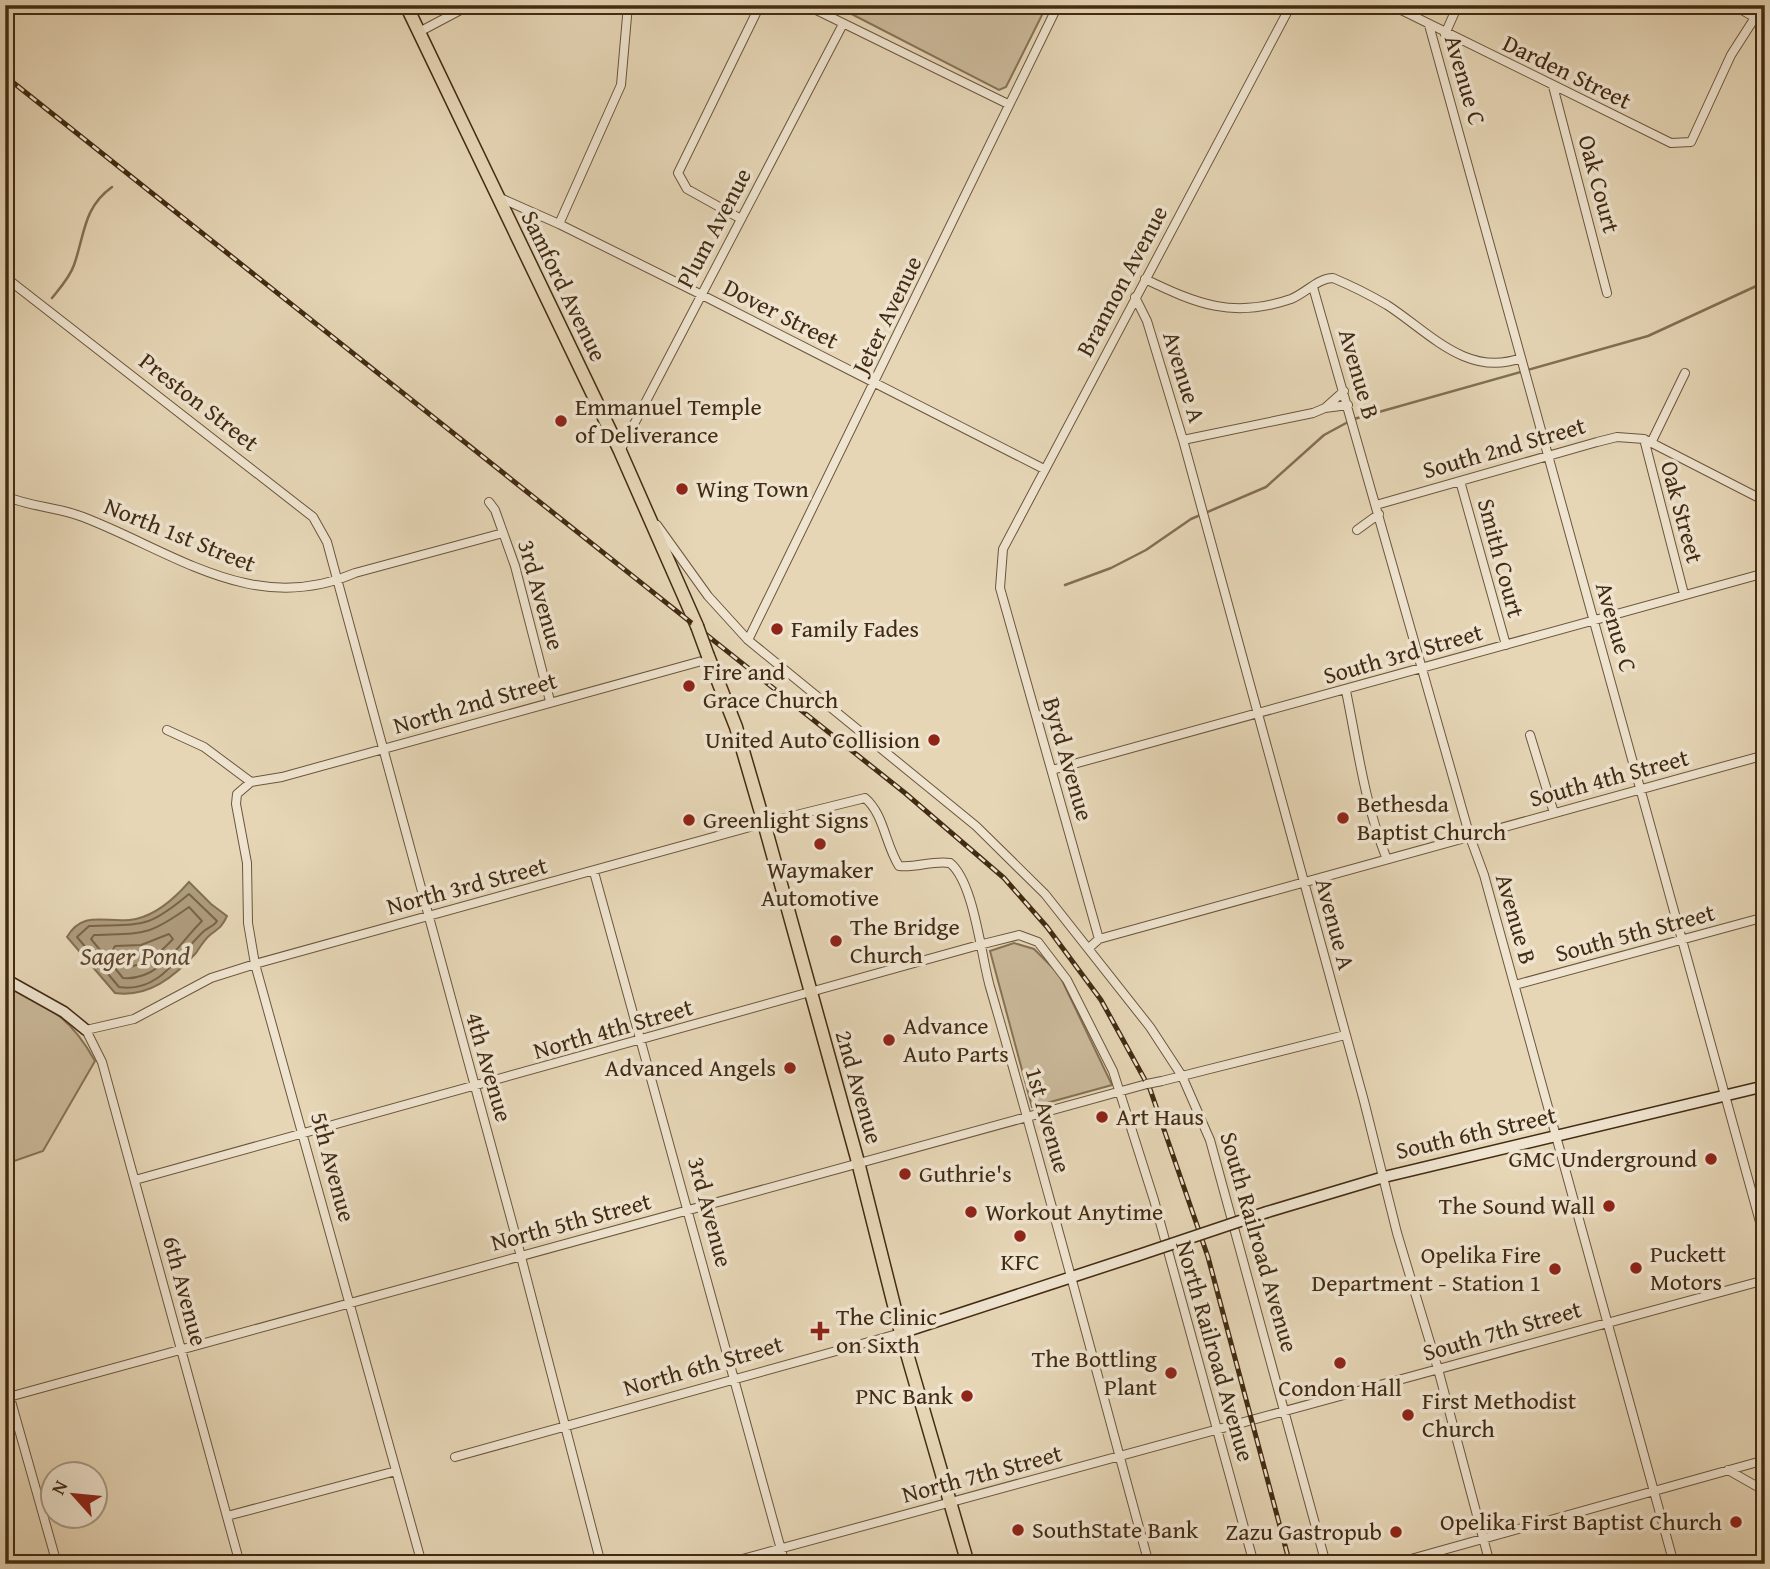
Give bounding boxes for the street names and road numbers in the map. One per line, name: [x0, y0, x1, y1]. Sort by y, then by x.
street label: Darden Street: [1497, 25, 1638, 118]
street label: Avenue C: [1436, 31, 1495, 129]
street label: Oak Court: [1570, 131, 1629, 237]
street label: Plum Avenue: [667, 162, 760, 294]
street label: Brannon Avenue: [1067, 199, 1176, 362]
street label: Samford Avenue: [513, 204, 616, 367]
street label: Jeter Avenue: [842, 250, 930, 382]
street label: Dover Street: [718, 270, 845, 358]
street label: Avenue B: [1330, 325, 1389, 423]
street label: Avenue A: [1154, 327, 1215, 427]
street label: Preston Street: [132, 344, 267, 460]
street label: South 2nd Street: [1418, 407, 1590, 487]
street label: Oak Street: [1652, 457, 1713, 567]
street label: North 1st Street: [99, 488, 262, 581]
street label: Smith Court: [1469, 494, 1534, 622]
street label: 3rd Avenue: [509, 536, 574, 654]
street label: Avenue C: [1587, 578, 1646, 676]
street label: South 3rd Street: [1319, 614, 1487, 693]
street label: North 2nd Street: [389, 662, 561, 743]
street label: Byrd Avenue: [1034, 693, 1103, 825]
street label: South 4th Street: [1525, 739, 1693, 816]
street label: North 3rd Street: [383, 847, 552, 924]
street label: Avenue B: [1487, 870, 1546, 968]
street label: Avenue A: [1306, 874, 1365, 974]
street label: South 5th Street: [1551, 894, 1719, 971]
street label: North 4th Street: [529, 989, 697, 1068]
street label: 4th Avenue: [457, 1008, 522, 1126]
street label: 2nd Avenue: [827, 1026, 892, 1148]
street label: 1st Avenue: [1017, 1063, 1080, 1177]
street label: South 6th Street: [1392, 1097, 1560, 1168]
street label: 5th Avenue: [302, 1108, 365, 1226]
street label: South Railroad Avenue: [1211, 1128, 1308, 1356]
street label: 3rd Avenue: [679, 1153, 742, 1271]
street label: North 5th Street: [487, 1183, 655, 1260]
street label: 6th Avenue: [154, 1232, 217, 1350]
street label: North Railroad Avenue: [1167, 1236, 1264, 1466]
street label: South 7th Street: [1418, 1291, 1586, 1370]
street label: North 6th Street: [619, 1326, 787, 1405]
street label: North 7th Street: [898, 1435, 1066, 1512]

